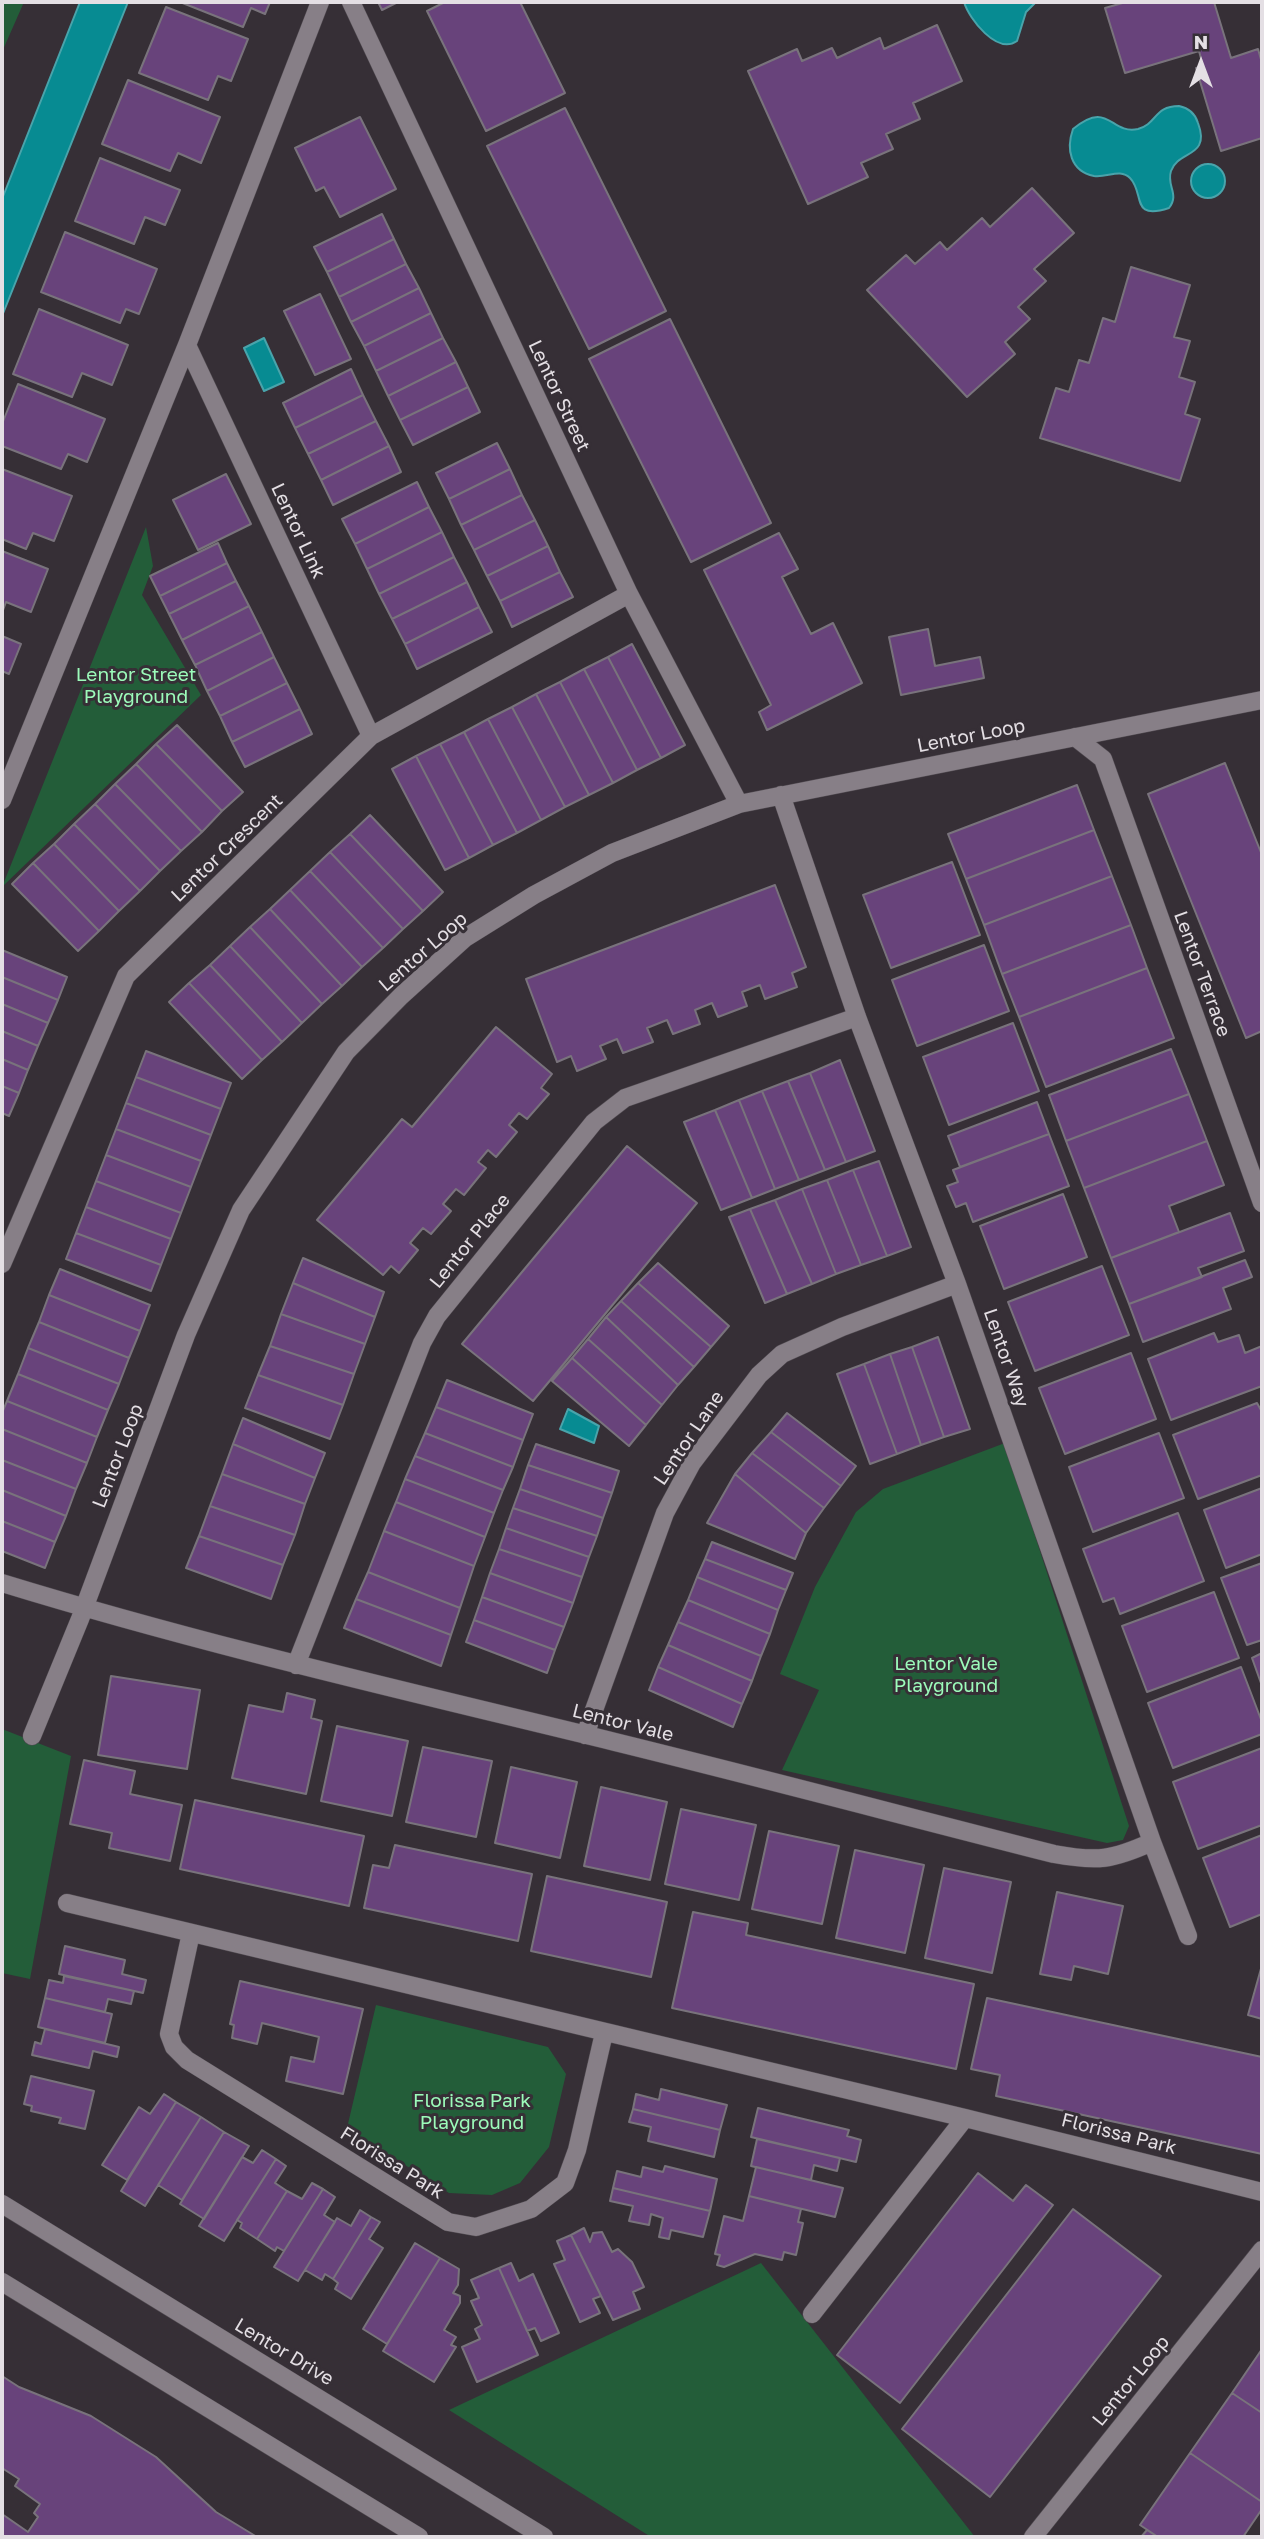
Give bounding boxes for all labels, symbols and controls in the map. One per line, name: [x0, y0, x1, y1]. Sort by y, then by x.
north arrow: [1166, 28, 1236, 98]
text: N: [1194, 30, 1208, 53]
street label: Lentor Street: [523, 337, 595, 455]
street label: Lentor Link: [266, 480, 330, 582]
park label: Lentor Street Playground: [76, 664, 196, 708]
street label: Lentor Loop: [915, 714, 1027, 758]
street label: Lentor Crescent: [167, 789, 287, 907]
street label: Lentor Loop: [374, 907, 472, 997]
street label: Lentor Terrace: [1169, 908, 1235, 1040]
street label: Lentor Place: [425, 1189, 515, 1293]
street label: Lentor Way: [978, 1306, 1034, 1410]
street label: Lentor Lane: [649, 1387, 729, 1489]
street label: Lentor Loop: [88, 1401, 148, 1511]
park label: Lentor Vale Playground: [894, 1653, 998, 1697]
street label: Lentor Vale: [570, 1699, 676, 1747]
park label: Florissa Park Playground: [413, 2090, 531, 2134]
street label: Florissa Park: [1059, 2109, 1179, 2159]
street label: Florissa Park: [336, 2122, 448, 2204]
street label: Lentor Drive: [230, 2314, 338, 2390]
street label: Lentor Loop: [1088, 2331, 1174, 2431]

